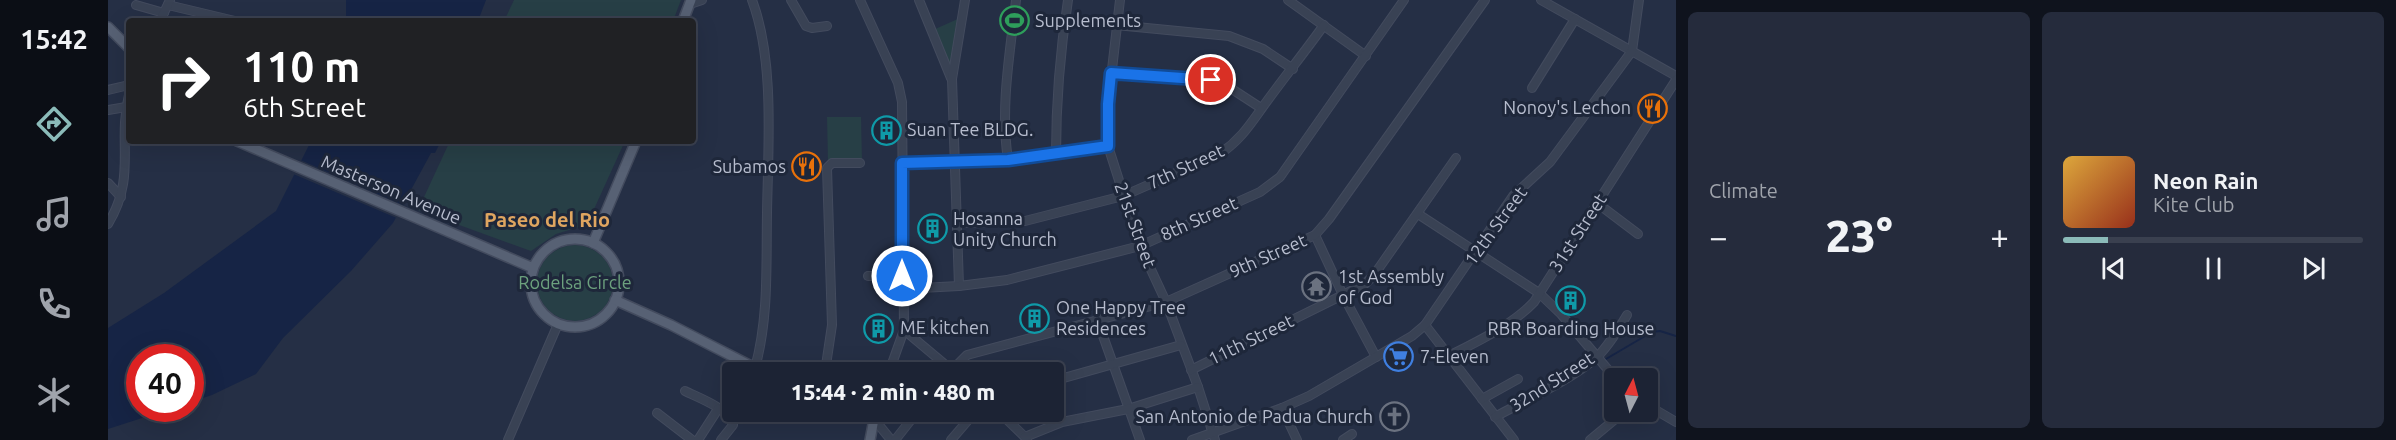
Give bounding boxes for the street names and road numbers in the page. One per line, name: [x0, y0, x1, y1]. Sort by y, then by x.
street label: 7th Street: [1144, 140, 1227, 192]
street label: Masterson Avenue: [318, 151, 464, 228]
street label: 21st Street: [1111, 179, 1161, 270]
street label: 12th Street: [1460, 182, 1530, 269]
street label: 31st Street: [1544, 189, 1610, 275]
street label: 8th Street: [1157, 192, 1240, 244]
street label: 9th Street: [1226, 229, 1309, 281]
street label: 11th Street: [1205, 310, 1296, 368]
street label: 32nd Street: [1506, 347, 1597, 415]

